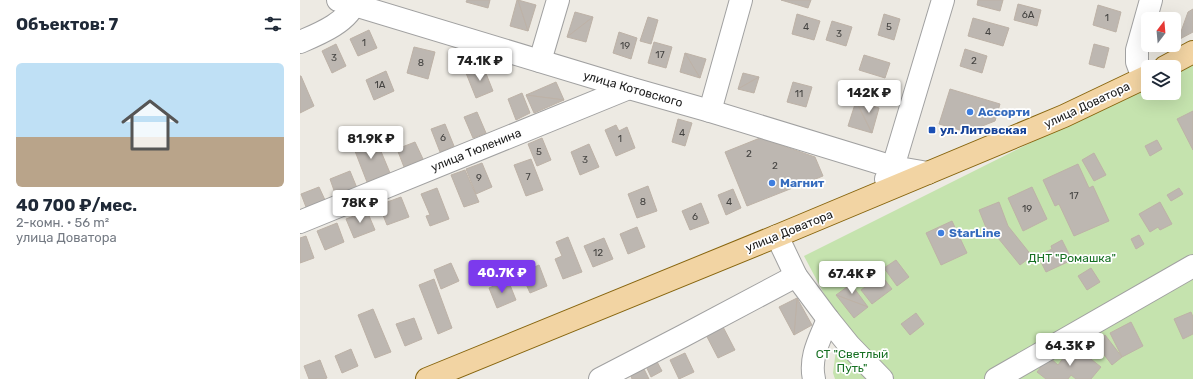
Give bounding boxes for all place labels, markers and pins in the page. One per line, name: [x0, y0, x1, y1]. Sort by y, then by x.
pin: 74.1K ₽: [443, 48, 517, 82]
pin: 142K ₽: [836, 80, 902, 114]
place label: Ассорти: [978, 105, 1030, 119]
marker: Ассорти: [965, 107, 975, 117]
place label: ул. Литовская: [940, 123, 1027, 137]
marker: ул. Литовская: [927, 125, 937, 135]
pin: 81.9K ₽: [334, 126, 408, 160]
place label: Магнит: [780, 176, 825, 190]
marker: Магнит: [767, 178, 777, 188]
pin: 78K ₽: [332, 190, 388, 224]
place label: StarLine: [949, 226, 1001, 240]
marker: StarLine: [936, 228, 946, 238]
pin: 40.7K ₽: [465, 260, 539, 294]
pin: 67.4K ₽: [815, 261, 889, 295]
pin: 64.3K ₽: [1033, 333, 1107, 367]

